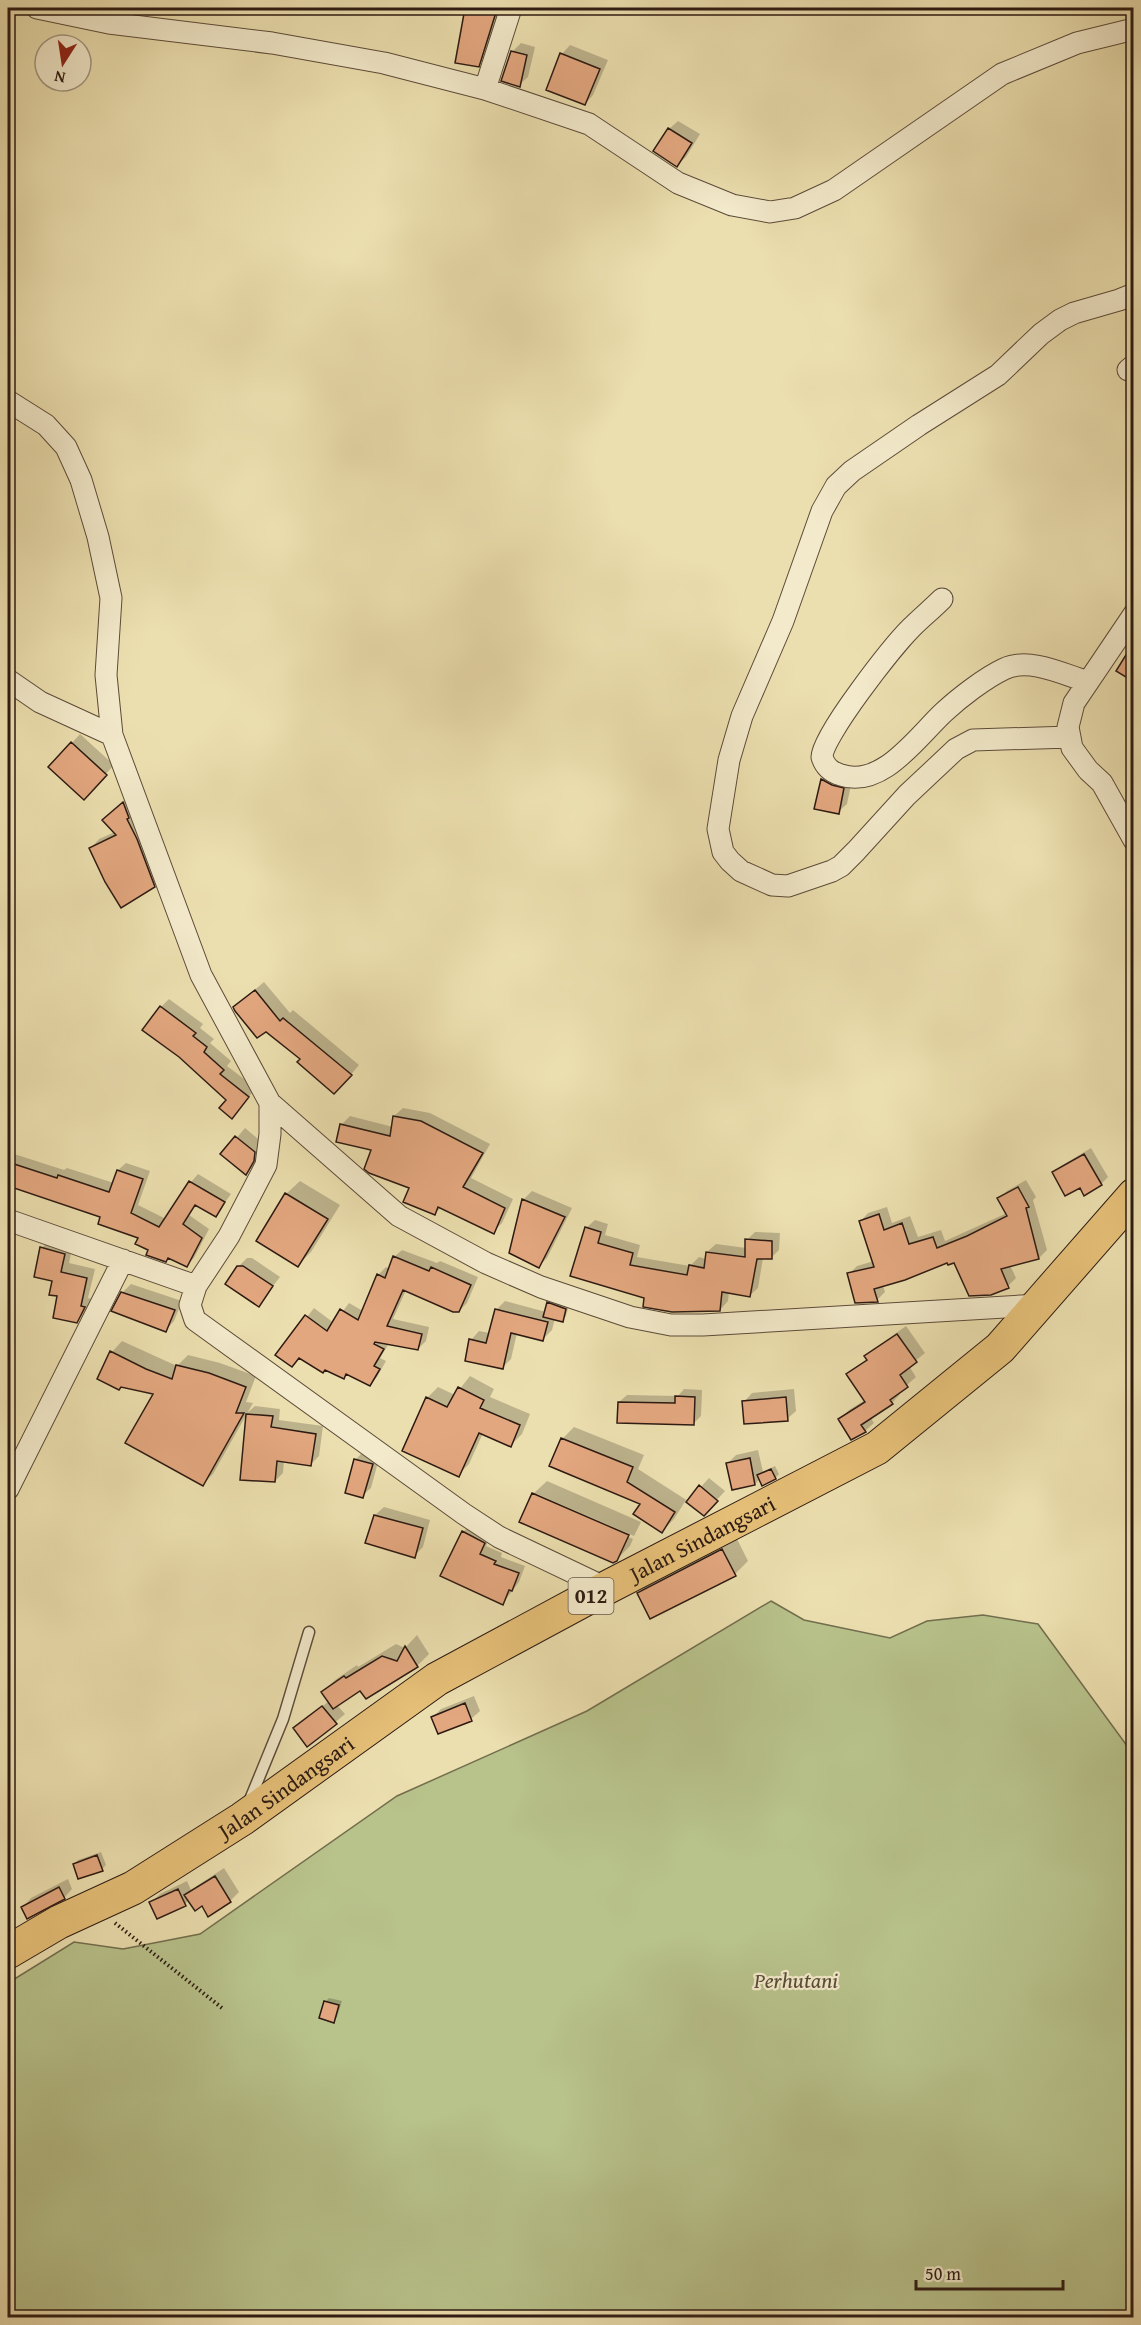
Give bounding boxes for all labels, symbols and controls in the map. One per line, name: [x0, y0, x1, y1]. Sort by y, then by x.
north arrow: [33, 33, 93, 93]
text: N: [52, 65, 68, 91]
street label: Jalan Sindangsari: [621, 1487, 781, 1591]
road number: 012: [568, 1578, 614, 1614]
street label: Jalan Sindangsari: [209, 1728, 361, 1848]
park label: Perhutani: [753, 1964, 838, 1996]
scale bar: [916, 2253, 1063, 2291]
text: 50 m: [925, 2260, 961, 2287]

